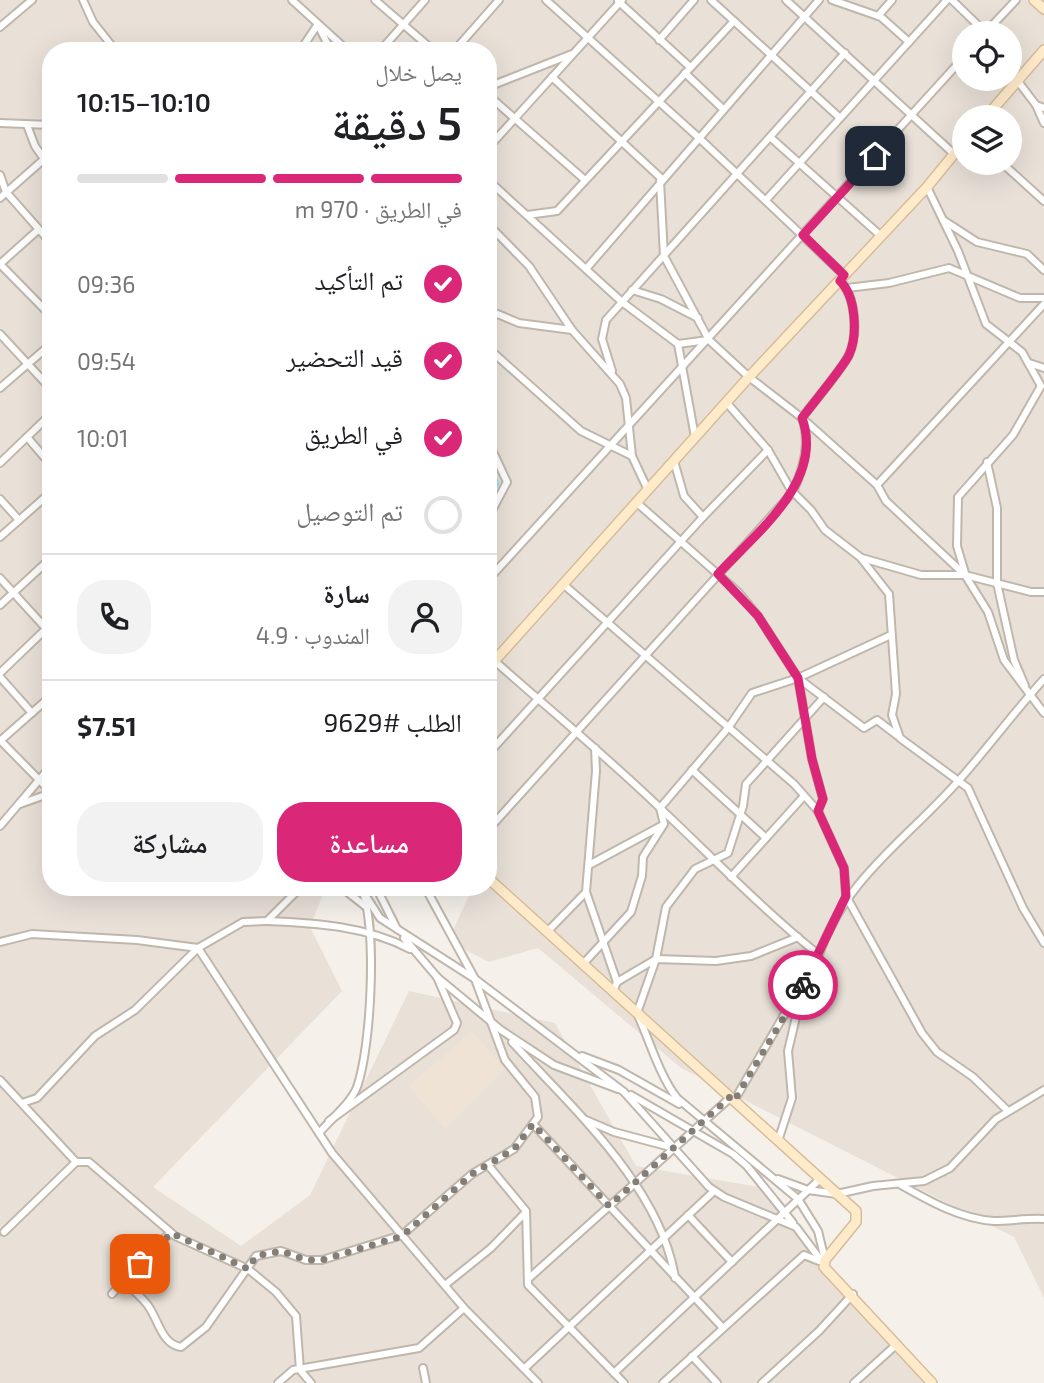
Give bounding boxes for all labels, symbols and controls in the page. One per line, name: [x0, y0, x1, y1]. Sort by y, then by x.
map controls: [952, 21, 1022, 175]
button: locate: [952, 21, 1022, 91]
text: يصل خلال: [375, 58, 462, 86]
text: 10:10–10:15: [77, 86, 211, 117]
text: 5 دقيقة: [331, 94, 462, 149]
button: layers: [952, 105, 1022, 175]
pin: [845, 126, 905, 186]
icon: home: [856, 137, 894, 175]
text: في الطريق · 970 m: [295, 195, 462, 223]
text: تم التأكيد: [314, 264, 403, 295]
icon: check: [424, 265, 462, 303]
text: 09:36: [77, 270, 135, 298]
text: قيد التحضير: [286, 341, 403, 372]
icon: check: [424, 342, 462, 380]
text: 09:54: [77, 347, 136, 375]
text: في الطريق: [304, 418, 403, 449]
icon: check: [424, 419, 462, 457]
text: 10:01: [77, 424, 128, 452]
text: تم التوصيل: [296, 495, 403, 526]
text: سارة: [323, 577, 370, 608]
button: phone: [77, 580, 151, 654]
button: person: [388, 580, 462, 654]
text: المندوب · 4.9: [256, 621, 370, 649]
text: الطلب #9629: [323, 706, 462, 737]
text: $7.51: [77, 710, 137, 741]
button: مشاركة: [77, 802, 263, 882]
button: مساعدة: [277, 802, 462, 882]
courier: [768, 950, 838, 1020]
icon: bike: [784, 966, 822, 1004]
pin: [110, 1234, 170, 1294]
icon: bag: [121, 1245, 159, 1283]

